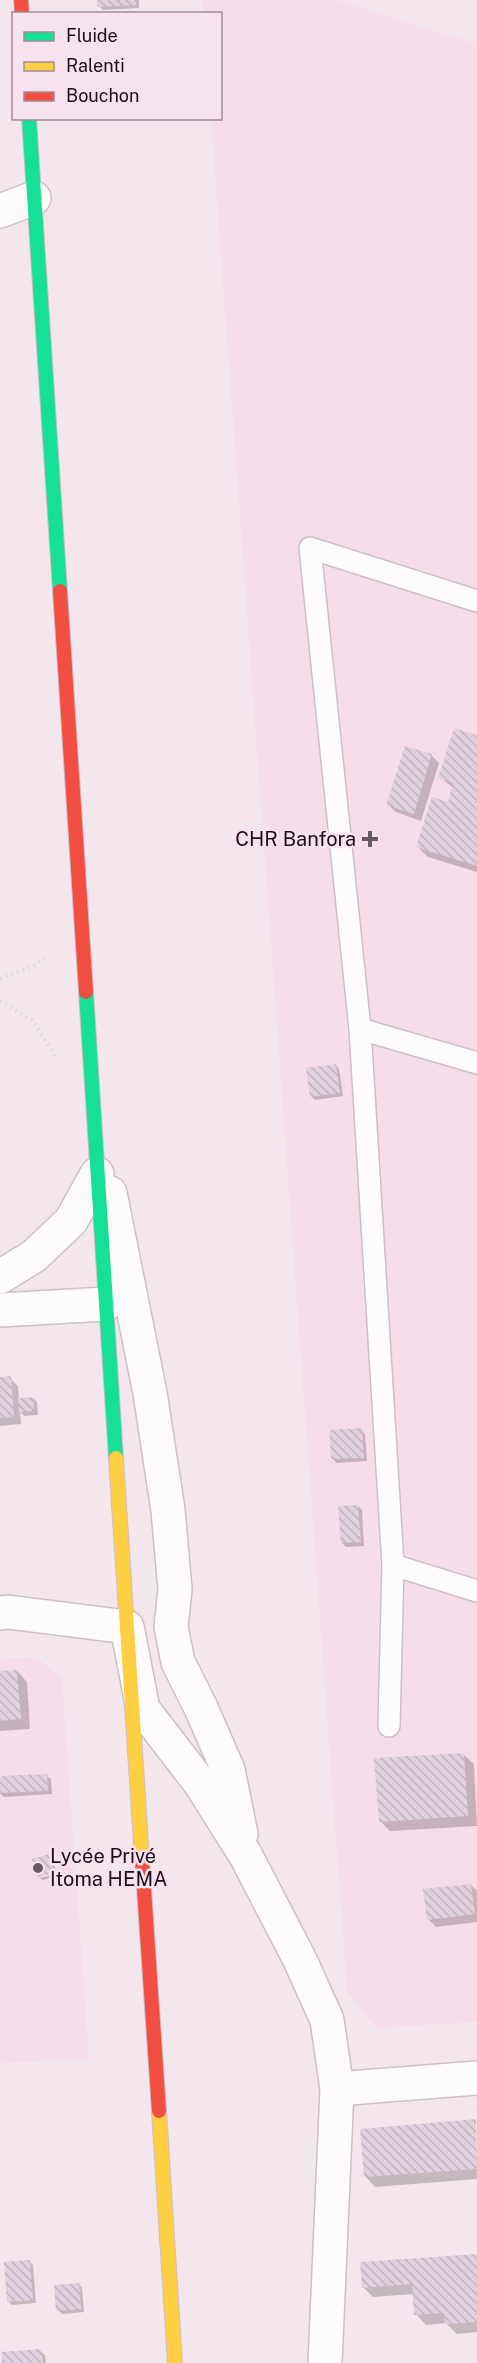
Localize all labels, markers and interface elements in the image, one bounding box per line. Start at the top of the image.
legend [12,12,222,120]
text: Fluide [66,25,118,46]
text: Ralenti [66,55,125,76]
text: Bouchon [66,85,139,106]
place label: CHR Banfora [235,827,356,851]
marker: CHR Banfora [361,830,379,848]
place label: Lycée Privé Itoma HEMA [50,1844,167,1891]
marker: Lycée Privé Itoma HEMA [31,1861,45,1875]

